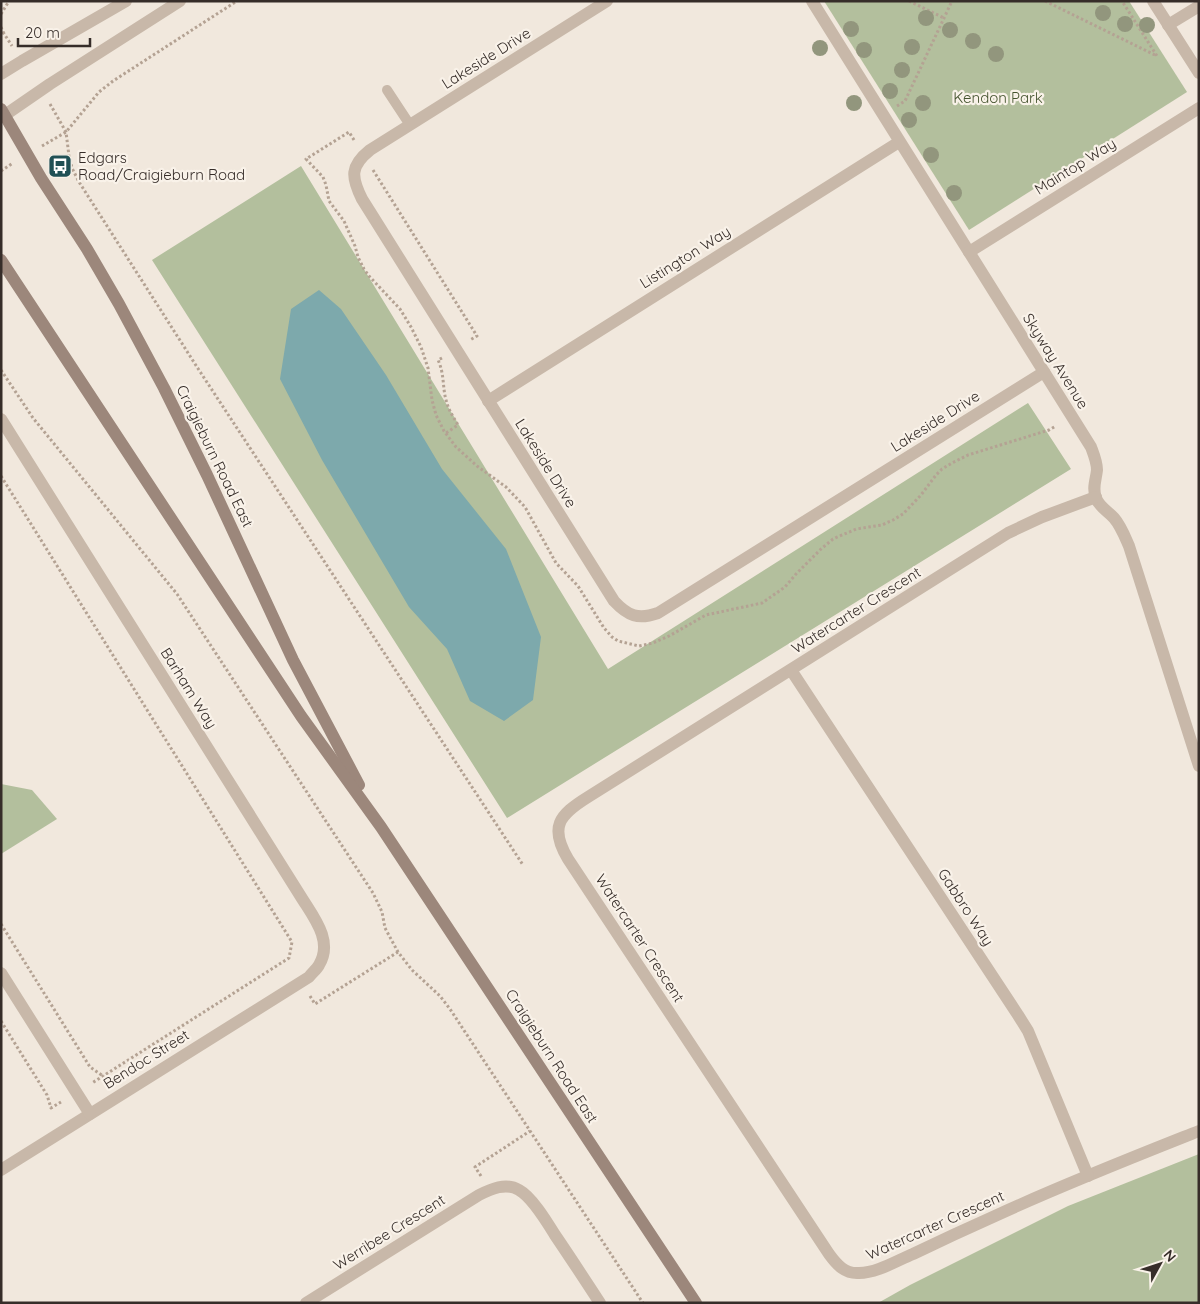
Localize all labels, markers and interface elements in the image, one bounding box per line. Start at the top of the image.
scale bar [18,15,90,47]
text: 20 m [25,23,60,42]
street label: Lakeside Drive [438,23,534,93]
park label: Kendon Park [953,88,1043,107]
street label: Maintop Way [1031,133,1119,199]
place label: Edgars Road/Craigieburn Road [78,148,245,184]
bus stop icon: Edgars Road/Craigieburn Road [47,153,73,179]
street label: Listington Way [636,222,734,292]
street label: Skyway Avenue [1019,310,1093,412]
street label: Craigieburn Road East [172,382,258,530]
street label: Lakeside Drive [887,386,983,456]
street label: Lakeside Drive [511,415,581,511]
street label: Watercarter Crescent [788,562,924,658]
street label: Barham Way [157,644,221,732]
street label: Gabbro Way [934,865,998,949]
street label: Watercarter Crescent [591,870,689,1006]
street label: Craigieburn Road East [502,985,602,1127]
street label: Bendoc Street [99,1025,193,1093]
street label: Watercarter Crescent [863,1186,1007,1264]
street label: Werribee Crescent [330,1190,448,1274]
north arrow [1135,1239,1185,1289]
text: N [1160,1246,1180,1265]

